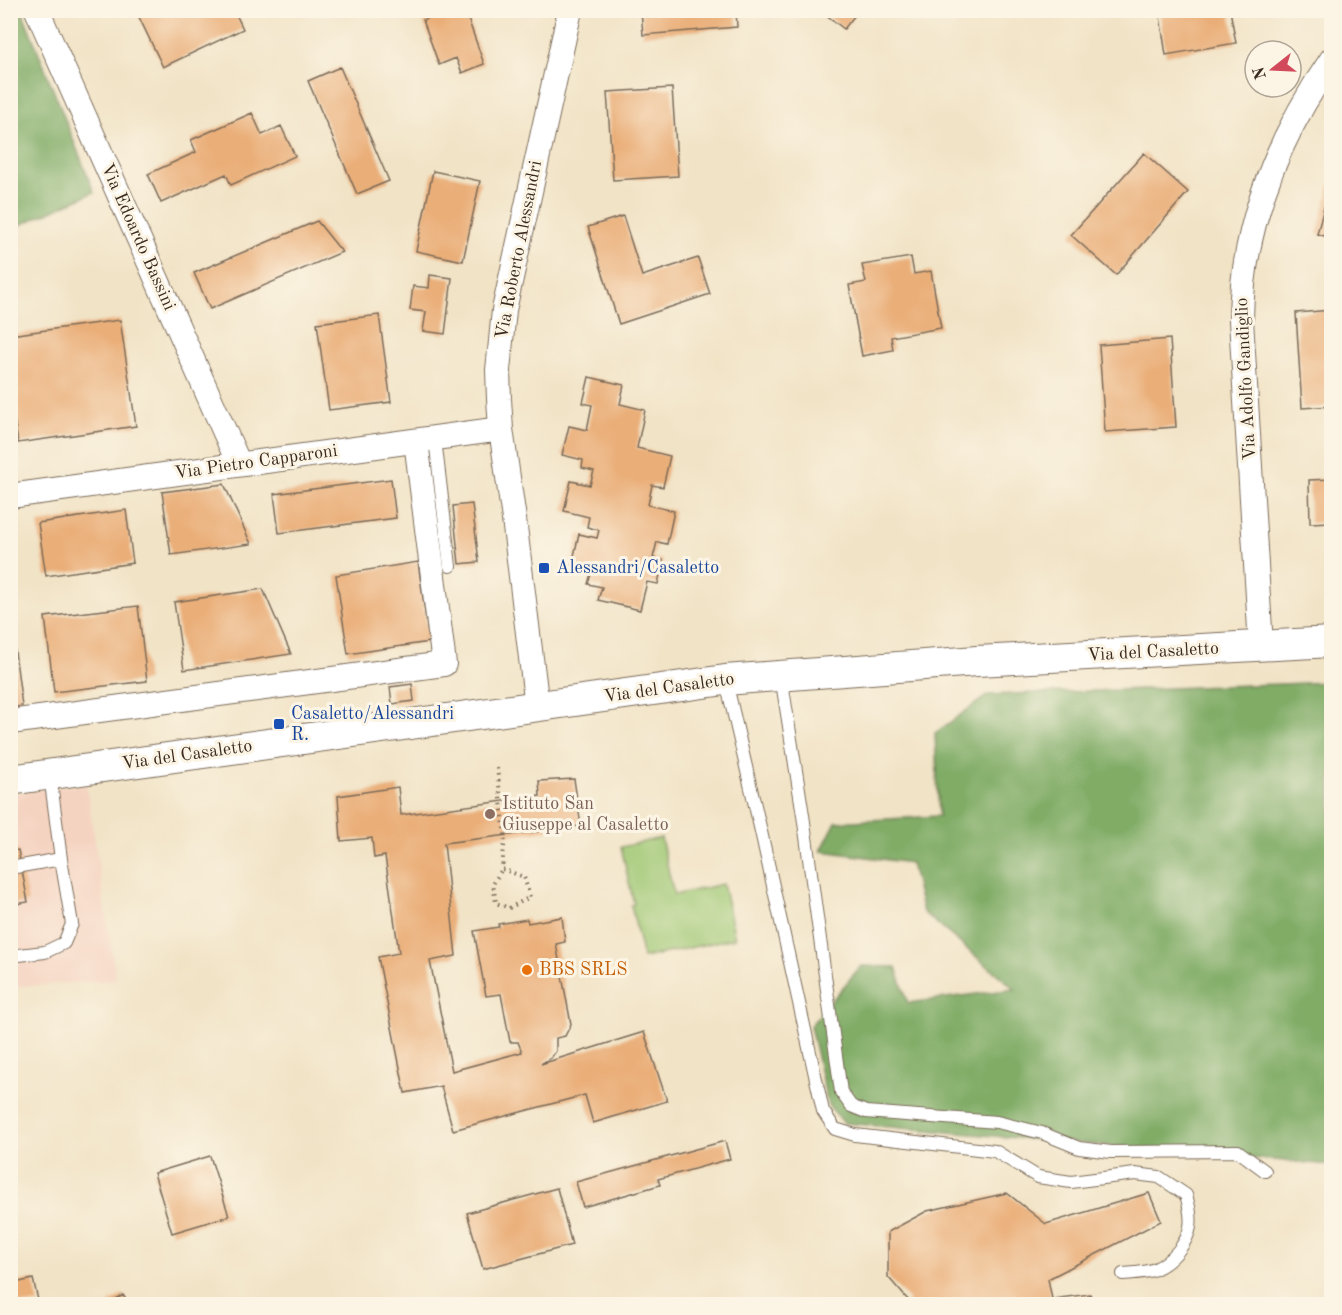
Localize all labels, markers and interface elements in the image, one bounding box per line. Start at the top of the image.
north arrow [1243,39,1303,99]
text: N [1251,64,1270,81]
street label: Via Roberto Alessandri [493,159,545,341]
street label: Via Edoardo Bassini [98,161,179,313]
street label: Via Adolfo Gandiglio [1233,297,1259,461]
street label: Via Pietro Capparoni [173,442,339,482]
place label: Alessandri/Casaletto [556,559,719,577]
marker: Alessandri/Casaletto [537,561,551,575]
street label: Via del Casaletto [1087,640,1219,664]
street label: Via del Casaletto [602,670,736,706]
place label: Casaletto/Alessandri R. [291,705,454,744]
marker: Casaletto/Alessandri R. [272,717,286,731]
street label: Via del Casaletto [120,737,254,773]
place label: Istituto San Giuseppe al Casaletto [502,795,669,834]
marker: Istituto San Giuseppe al Casaletto [483,807,497,821]
place label: BBS SRLS [539,961,627,979]
marker: BBS SRLS [520,963,534,977]

